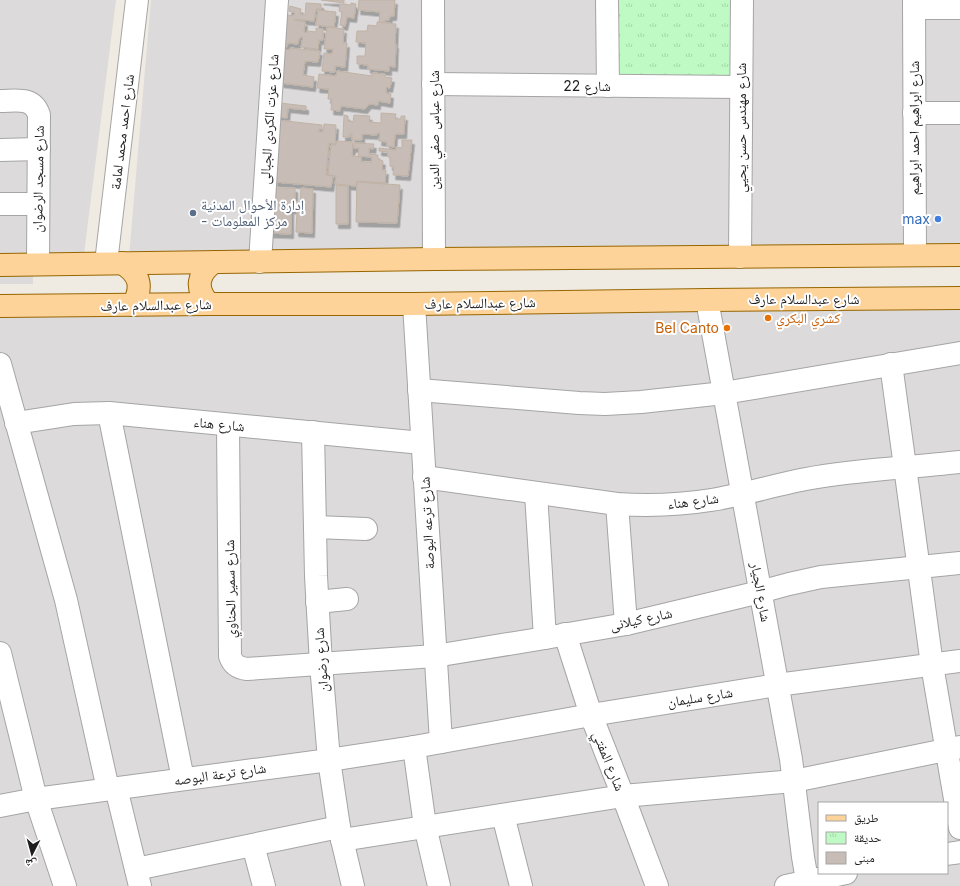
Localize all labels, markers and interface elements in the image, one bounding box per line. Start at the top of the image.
street label: شارع عزت الكردى الجبالى [255,53,284,185]
street label: شارع ابراهيم احمد ابراهيم [905,61,924,195]
street label: شارع مهندس حسن يحيي [732,63,753,193]
street label: شارع عباس صفي الدين [425,70,446,190]
street label: شارع احمد محمد لمامة [106,73,139,191]
street label: شارع 22 [563,77,611,96]
street label: شارع مسجد الرضوان [28,125,49,233]
place label: إدارة الأحوال المدنية - مركز المعلومات [201,196,304,230]
marker: إدارة الأحوال المدنية - مركز المعلومات [188,208,198,218]
place label: max [902,210,930,227]
marker: max [933,214,943,224]
street label: شارع عبدالسلام عارف [748,290,860,309]
street label: شارع عبدالسلام عارف [424,293,536,314]
street label: شارع عبدالسلام عارف [100,295,212,316]
place label: كشري البكري [776,309,841,330]
marker: كشري البكري [763,313,773,323]
place label: Bel Canto [655,319,719,336]
marker: Bel Canto [722,323,732,333]
street label: شارع هناء [193,413,245,436]
street label: شارع ترعه البوصة [416,476,439,570]
street label: شارع هناء [666,489,720,514]
street label: شارع سمير الحناوي [220,539,242,638]
street label: شارع الجيار [746,560,775,623]
street label: شارع كيلانى [608,604,674,635]
street label: شارع رضوان [310,627,333,693]
street label: شارع سليمان [666,683,734,712]
street label: شارع المفتي [587,729,629,794]
street label: شارع ترعة البوصه [173,759,267,790]
legend [818,802,948,874]
text: طريق [854,810,879,825]
text: حديقة [854,830,882,845]
north arrow [12,834,52,874]
text: مبنى [854,850,875,865]
text: ش [24,855,38,872]

